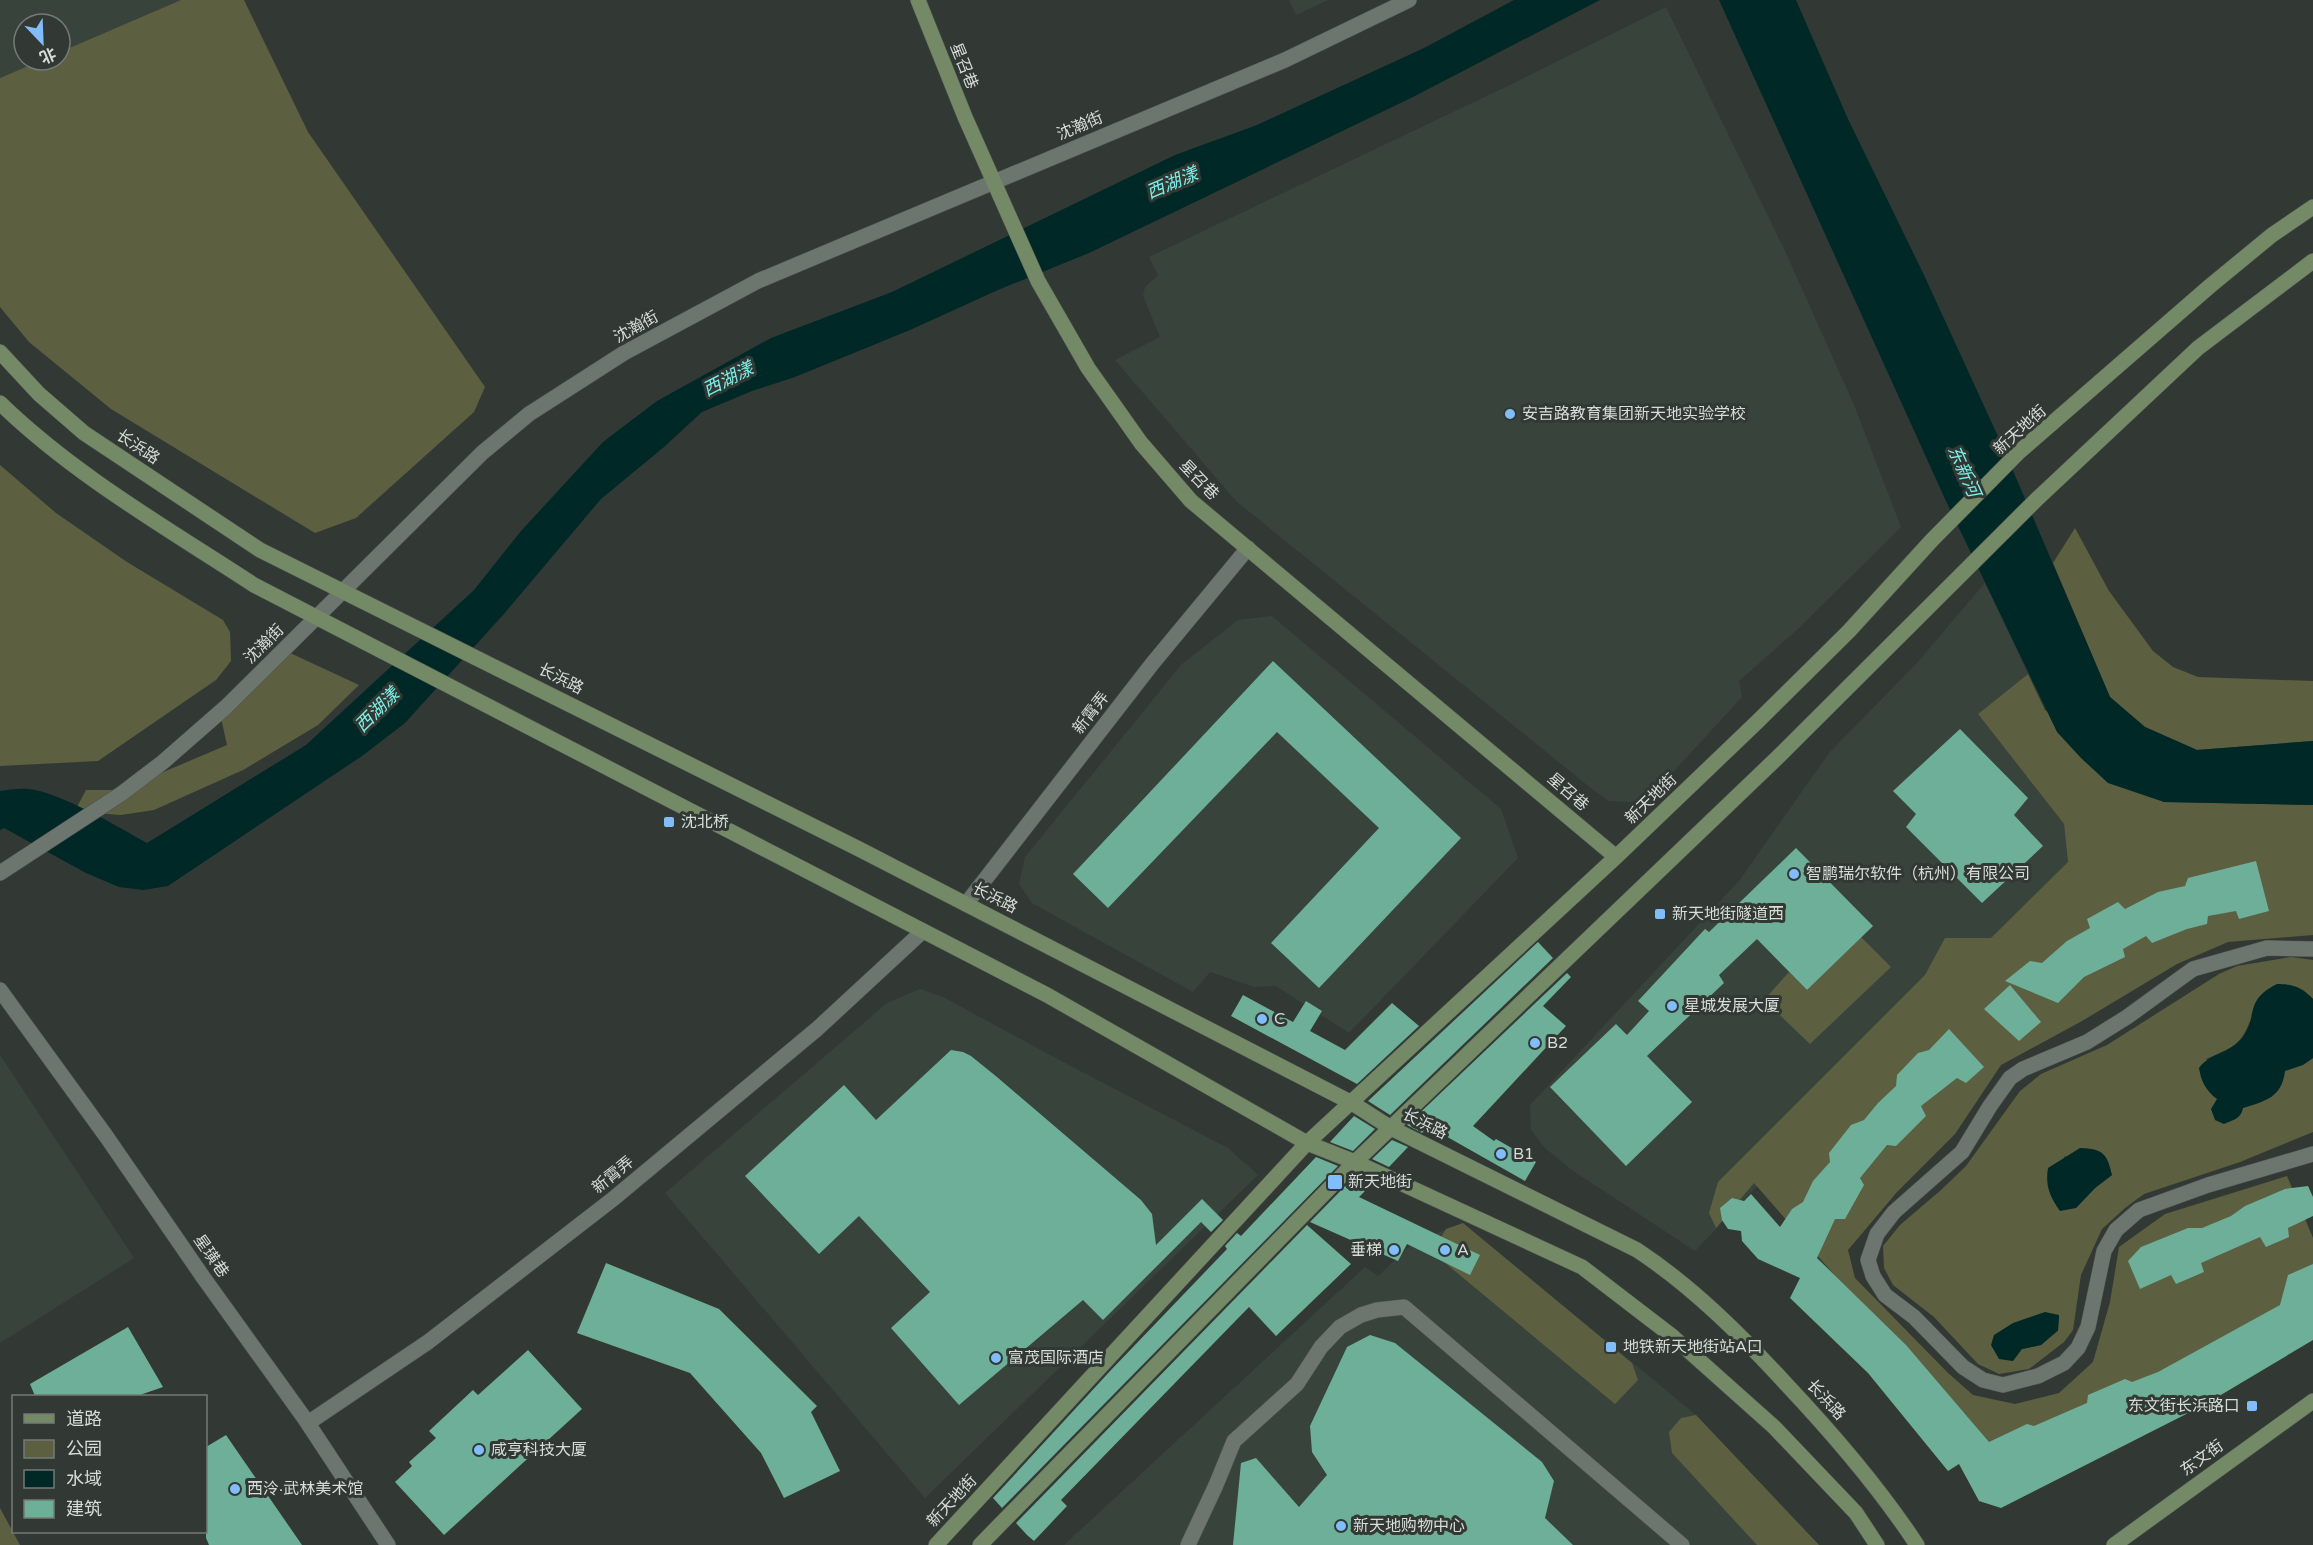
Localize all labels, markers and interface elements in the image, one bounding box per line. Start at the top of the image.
north arrow [12,12,72,72]
street label: 星召巷 [946,40,982,92]
text: 北 [36,43,59,67]
street label: 沈瀚街 [1054,107,1106,145]
water label: 西湖漾 [1143,162,1203,204]
street label: 沈瀚街 [610,307,662,347]
water label: 西湖漾 [699,356,759,401]
street label: 新天地街 [1990,401,2050,459]
place label: 安吉路教育集团新天地实验学校 [1522,404,1746,424]
marker: 安吉路教育集团新天地实验学校 [1503,407,1517,421]
street label: 长浜路 [113,425,163,469]
water label: 东新河 [1943,442,1986,503]
street label: 星召巷 [1175,456,1223,504]
street label: 沈瀚街 [240,620,288,668]
street label: 长浜路 [535,659,587,699]
water label: 西湖漾 [350,682,405,737]
street label: 新霄弄 [1068,688,1114,738]
street label: 星召巷 [1543,769,1593,815]
street label: 新天地街 [1621,770,1681,828]
place label: 沈北桥 [681,812,729,832]
marker: 沈北桥 [662,815,676,829]
place label: 智鹏瑞尔软件（杭州）有限公司 [1806,864,2030,884]
marker: 智鹏瑞尔软件（杭州）有限公司 [1787,867,1801,881]
street label: 长浜路 [969,878,1021,918]
place label: 新天地街隧道西 [1672,904,1784,924]
marker: 新天地街隧道西 [1653,907,1667,921]
place label: 星城发展大厦 [1684,996,1780,1016]
marker: 星城发展大厦 [1665,999,1679,1013]
place label: C [1274,1009,1285,1029]
marker: C [1255,1012,1269,1026]
place label: B2 [1547,1033,1568,1053]
marker: B2 [1528,1036,1542,1050]
street label: 长浜路 [1399,1104,1451,1144]
place label: B1 [1513,1144,1534,1164]
marker: B1 [1494,1147,1508,1161]
street label: 新霄弄 [588,1152,638,1198]
place label: 新天地街 [1348,1172,1412,1192]
marker: 新天地街 [1326,1173,1344,1191]
street label: 星璜巷 [189,1231,233,1281]
place label: 垂梯 [1350,1240,1382,1260]
place label: A [1457,1240,1469,1260]
marker: 垂梯 [1387,1243,1401,1257]
marker: A [1438,1243,1452,1257]
place label: 地铁新天地街站A口 [1623,1337,1763,1357]
marker: 地铁新天地街站A口 [1604,1340,1618,1354]
place label: 富茂国际酒店 [1008,1348,1104,1368]
marker: 富茂国际酒店 [989,1351,1003,1365]
street label: 长浜路 [1802,1376,1850,1424]
legend [12,1395,207,1533]
place label: 东文街长浜路口 [2128,1396,2240,1416]
marker: 东文街长浜路口 [2245,1399,2259,1413]
text: 道路 [66,1408,102,1430]
street label: 东文街 [2177,1436,2227,1480]
text: 公园 [66,1438,102,1460]
place label: 咸亨科技大厦 [491,1440,587,1460]
marker: 咸亨科技大厦 [472,1443,486,1457]
text: 水域 [66,1468,102,1490]
street label: 新天地街 [923,1471,981,1531]
place label: 西泠·武林美术馆 [247,1479,363,1499]
marker: 西泠·武林美术馆 [228,1482,242,1496]
text: 建筑 [66,1498,102,1520]
place label: 新天地购物中心 [1353,1516,1465,1536]
marker: 新天地购物中心 [1334,1519,1348,1533]

